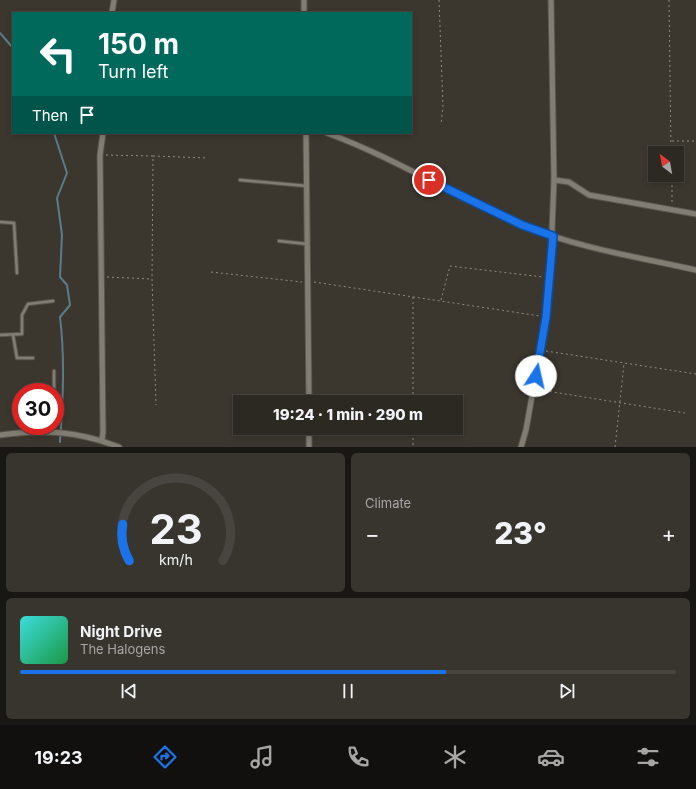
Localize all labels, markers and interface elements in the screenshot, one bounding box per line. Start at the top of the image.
text: 150 m [98,27,179,61]
icon: left [32,28,84,80]
text: Turn left [98,61,168,82]
icon: arrive [76,104,98,126]
text: Then [32,106,68,125]
north arrow [648,146,684,182]
map controls [648,146,684,182]
pin [412,163,446,197]
icon: arrive [418,169,440,191]
position arrow [515,355,557,397]
speed limit sign: 30 [12,383,64,435]
text: 19:24 · 1 min · 290 m [273,405,423,424]
text: Climate [365,495,411,511]
text: 23 [149,503,202,553]
text: 23° [494,515,547,551]
text: − [365,521,380,547]
text: + [661,521,676,547]
text: km/h [159,550,192,567]
text: Night Drive [80,622,162,641]
text: The Halogens [80,641,165,657]
icon: previous [118,680,140,702]
icon: pause [337,680,359,702]
icon: next [556,680,578,702]
icon: directions [151,743,179,771]
icon: music [248,743,276,771]
icon: phone [344,743,372,771]
icon: climate [441,743,469,771]
icon: car [537,743,565,771]
icon: filters [634,743,662,771]
text: 19:23 [34,747,83,768]

